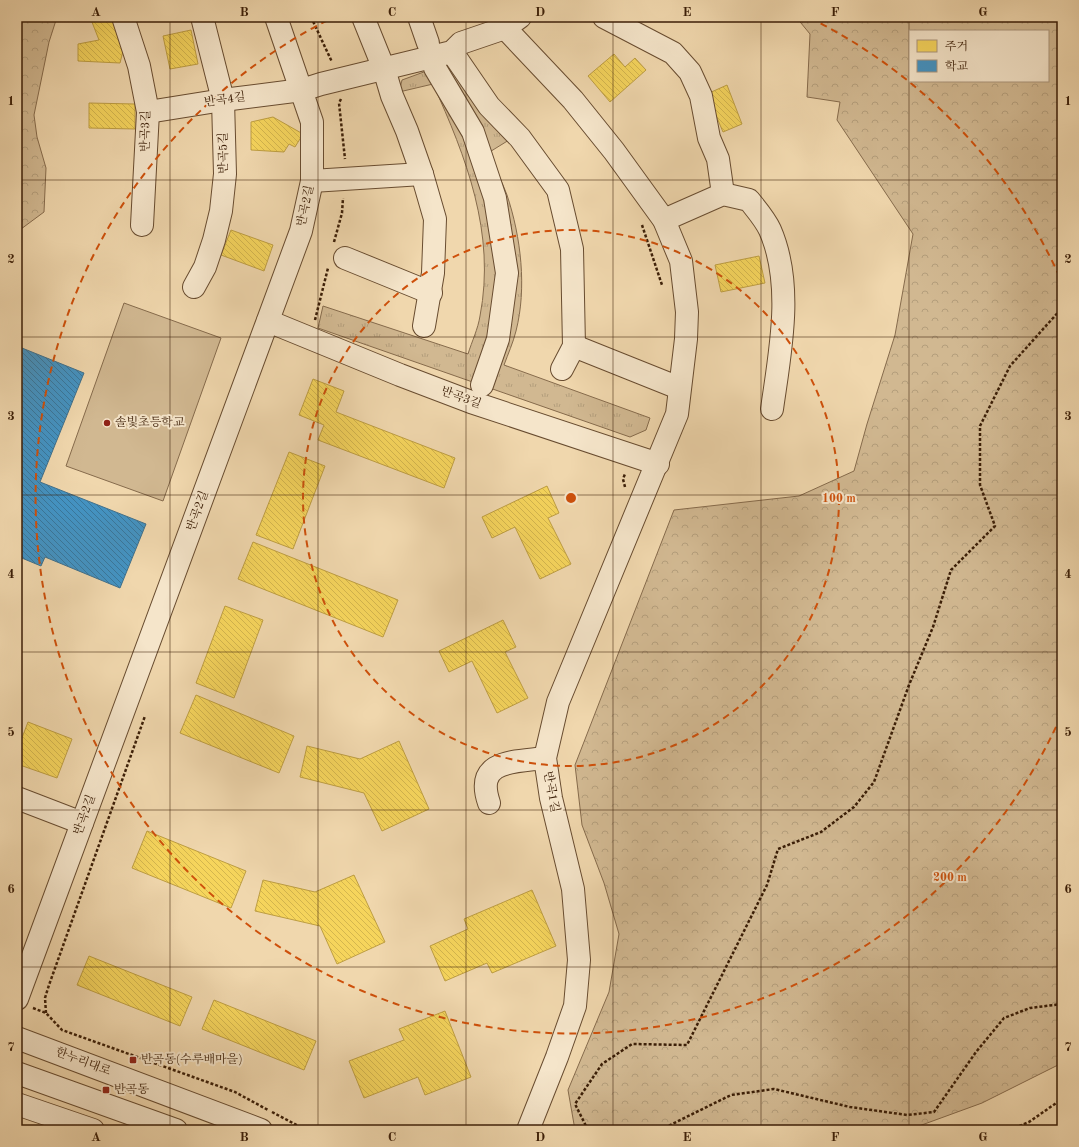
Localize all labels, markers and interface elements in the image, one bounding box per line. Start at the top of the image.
text: A [91,6,101,19]
text: B [239,6,249,19]
text: C [388,6,396,19]
text: D [535,6,545,19]
text: E [683,6,692,19]
text: F [831,6,840,19]
text: G [978,6,988,19]
legend [909,30,1049,82]
text: 주거 [945,40,968,53]
text: 학교 [945,60,969,73]
street label: 반곡4길 [203,90,247,109]
text: 1 [7,95,15,108]
text: 1 [1064,95,1072,108]
street label: 반곡3길 [139,110,152,152]
street label: 반곡5길 [217,132,230,174]
street label: 반곡2길 [295,184,316,228]
text: 2 [7,253,15,266]
text: 2 [1064,253,1072,266]
street label: 반곡3길 [439,384,483,411]
text: 3 [7,410,15,423]
text: 3 [1064,410,1072,423]
place label: 솔빛초등학교 [115,415,185,429]
marker: 솔빛초등학교 [102,418,112,428]
street label: 반곡2길 [184,489,211,533]
centre of rings [564,491,578,505]
text: 100 m [822,493,856,505]
text: 4 [7,568,15,581]
text: 4 [1064,568,1072,581]
text: 5 [7,726,15,739]
text: 5 [1064,726,1072,739]
street label: 반곡1길 [541,770,562,814]
street label: 반곡2길 [71,793,98,837]
text: 200 m [933,872,967,884]
text: 6 [7,883,15,896]
text: 6 [1064,883,1072,896]
text: 7 [7,1041,15,1054]
text: 7 [1064,1041,1072,1054]
street label: 한누리대로 [54,1045,113,1078]
place label: 반곡동(수루배마을) [141,1053,243,1066]
marker: 반곡동(수루배마을) [128,1055,138,1065]
place label: 반곡동 [114,1083,149,1096]
marker: 반곡동 [101,1085,111,1095]
text: A [91,1131,101,1144]
text: B [239,1131,249,1144]
text: C [388,1131,396,1144]
text: D [535,1131,545,1144]
text: E [683,1131,692,1144]
text: F [831,1131,840,1144]
text: G [978,1131,988,1144]

